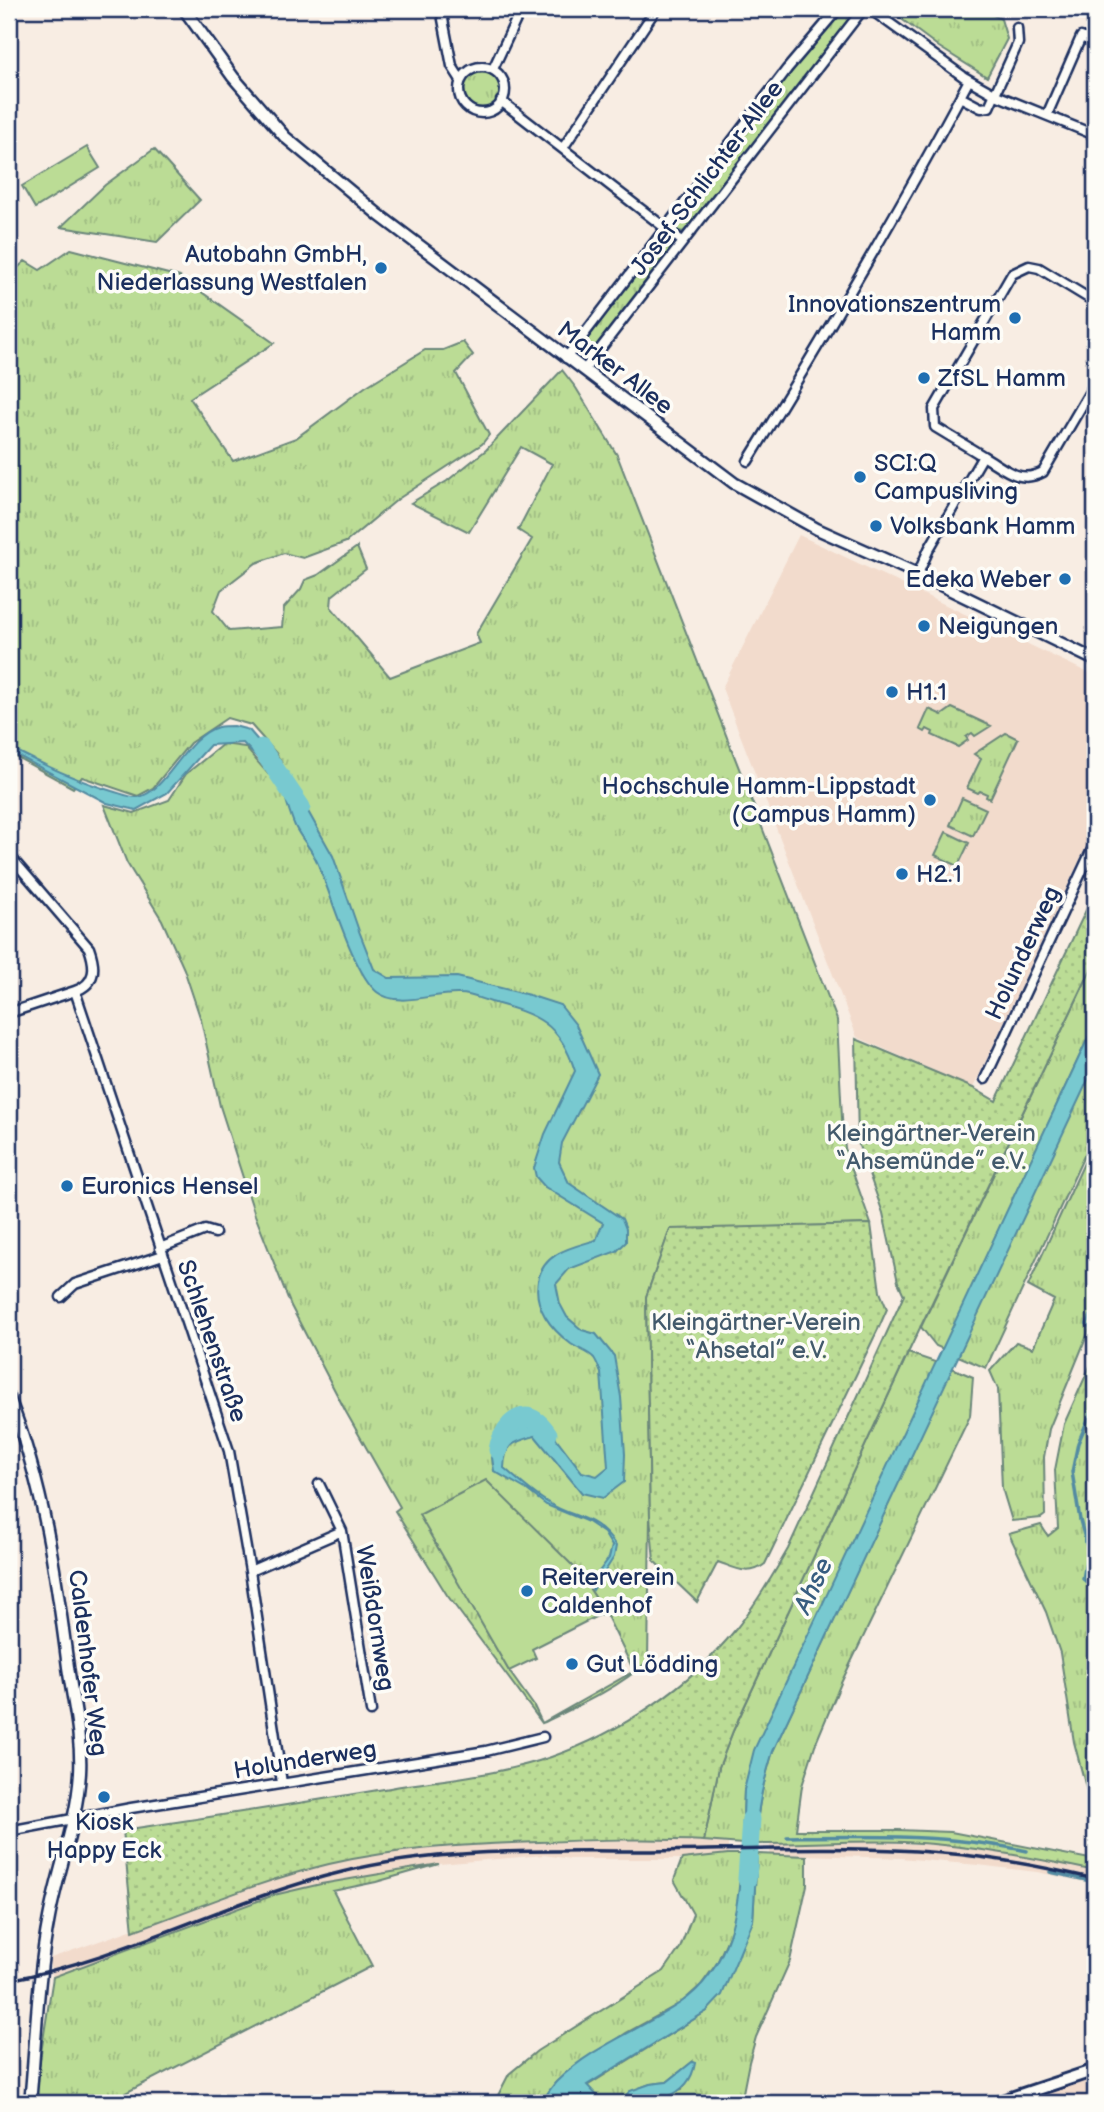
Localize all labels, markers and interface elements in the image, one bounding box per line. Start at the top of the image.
street label: Josef-Schlichter-Allee [624,75,790,281]
place label: Autobahn GmbH, Niederlassung Westfalen [97,240,367,297]
marker: Autobahn GmbH, Niederlassung Westfalen [373,260,389,276]
place label: Innovationszentrum Hamm [788,290,1001,347]
marker: Innovationszentrum Hamm [1007,310,1023,326]
street label: Marker Allee [551,315,679,421]
place label: ZfSL Hamm [937,364,1066,393]
marker: ZfSL Hamm [916,370,932,386]
place label: SCI:Q Campusliving [874,449,1018,506]
marker: SCI:Q Campusliving [852,469,868,485]
place label: Volksbank Hamm [890,512,1075,541]
marker: Volksbank Hamm [868,518,884,534]
place label: Edeka Weber [906,565,1051,594]
marker: Edeka Weber [1057,571,1073,587]
place label: Neigungen [938,612,1058,641]
marker: Neigungen [916,618,932,634]
place label: H1.1 [906,678,947,707]
marker: H1.1 [884,684,900,700]
place label: Hochschule Hamm-Lippstadt (Campus Hamm) [602,772,917,829]
marker: Hochschule Hamm-Lippstadt (Campus Hamm) [922,792,938,808]
place label: H2.1 [916,860,962,889]
marker: H2.1 [894,866,910,882]
street label: Holunderweg [979,882,1067,1024]
park label: Kleingärtner-Verein “Ahsemünde” e.V. [826,1119,1036,1176]
place label: Euronics Hensel [81,1172,258,1201]
marker: Euronics Hensel [59,1178,75,1194]
street label: Schlehenstraße [171,1256,253,1426]
park label: Kleingärtner-Verein “Ahsetal” e.V. [651,1308,861,1365]
street label: Weißdornweg [349,1543,401,1693]
water label: Ahse [787,1553,840,1621]
place label: Reiterverein Caldenhof [541,1563,675,1620]
street label: Caldenhofer Weg [62,1568,114,1758]
marker: Reiterverein Caldenhof [519,1583,535,1599]
place label: Gut Lödding [586,1650,718,1679]
marker: Gut Lödding [564,1656,580,1672]
street label: Holunderweg [232,1734,378,1786]
marker: Kiosk Happy Eck [96,1789,112,1805]
place label: Kiosk Happy Eck [47,1808,162,1865]

